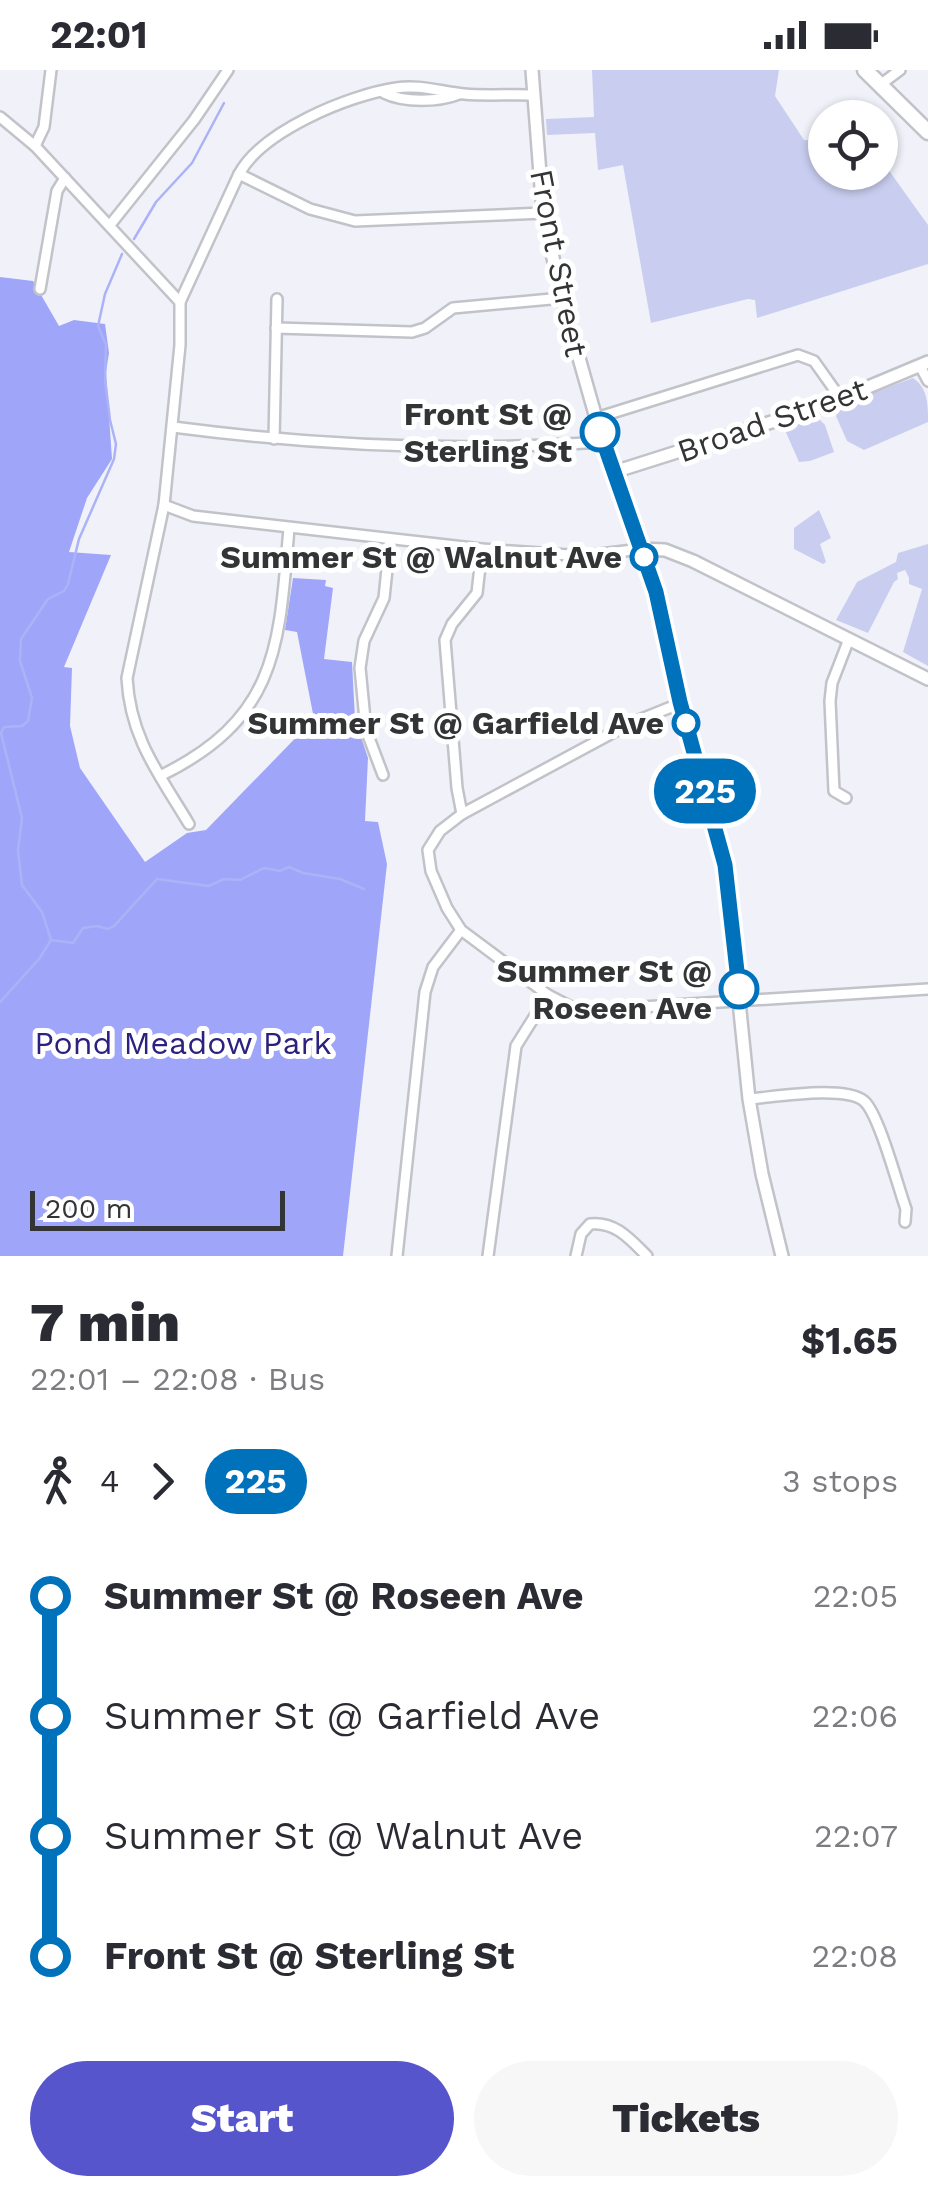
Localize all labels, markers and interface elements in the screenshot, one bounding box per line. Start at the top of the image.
text: 22:01 [50,13,148,57]
map controls [808,100,898,190]
button: locate [808,100,898,190]
street label: Front Street [522,166,596,360]
street label: Broad Street [672,370,872,470]
place label: Front St @ Sterling St [404,395,572,470]
marker: Front St @ Sterling St [581,413,619,451]
place label: Summer St @ Walnut Ave [220,538,622,576]
marker: Summer St @ Walnut Ave [631,544,657,570]
place label: Summer St @ Garfield Ave [248,704,664,742]
marker: Summer St @ Garfield Ave [673,710,699,736]
line badge: 225 [648,758,762,824]
text: 225 [674,770,736,812]
place label: Summer St @ Roseen Ave [497,952,712,1027]
marker: Summer St @ Roseen Ave [720,970,758,1008]
park label: Pond Meadow Park [34,1024,332,1062]
scale bar [30,1186,285,1230]
text: 200 m [45,1192,132,1225]
text: 7 min [30,1290,180,1354]
text: $1.65 [801,1319,898,1363]
text: 22:01 – 22:08 · Bus [30,1360,325,1398]
icon: walk [30,1454,85,1509]
icon: forward [135,1454,190,1509]
text: 225 [225,1460,287,1502]
text: 4 [100,1462,120,1500]
text: 3 stops [782,1462,898,1500]
text: Summer St @ Roseen Ave [104,1574,584,1618]
text: 22:05 [813,1577,898,1615]
text: Summer St @ Garfield Ave [104,1694,600,1738]
text: 22:06 [812,1697,898,1735]
text: Summer St @ Walnut Ave [104,1814,583,1858]
text: 22:07 [814,1817,898,1855]
text: Front St @ Sterling St [104,1934,514,1978]
text: 22:08 [812,1937,898,1975]
button: Start [30,2061,454,2176]
button: Tickets [474,2061,898,2176]

